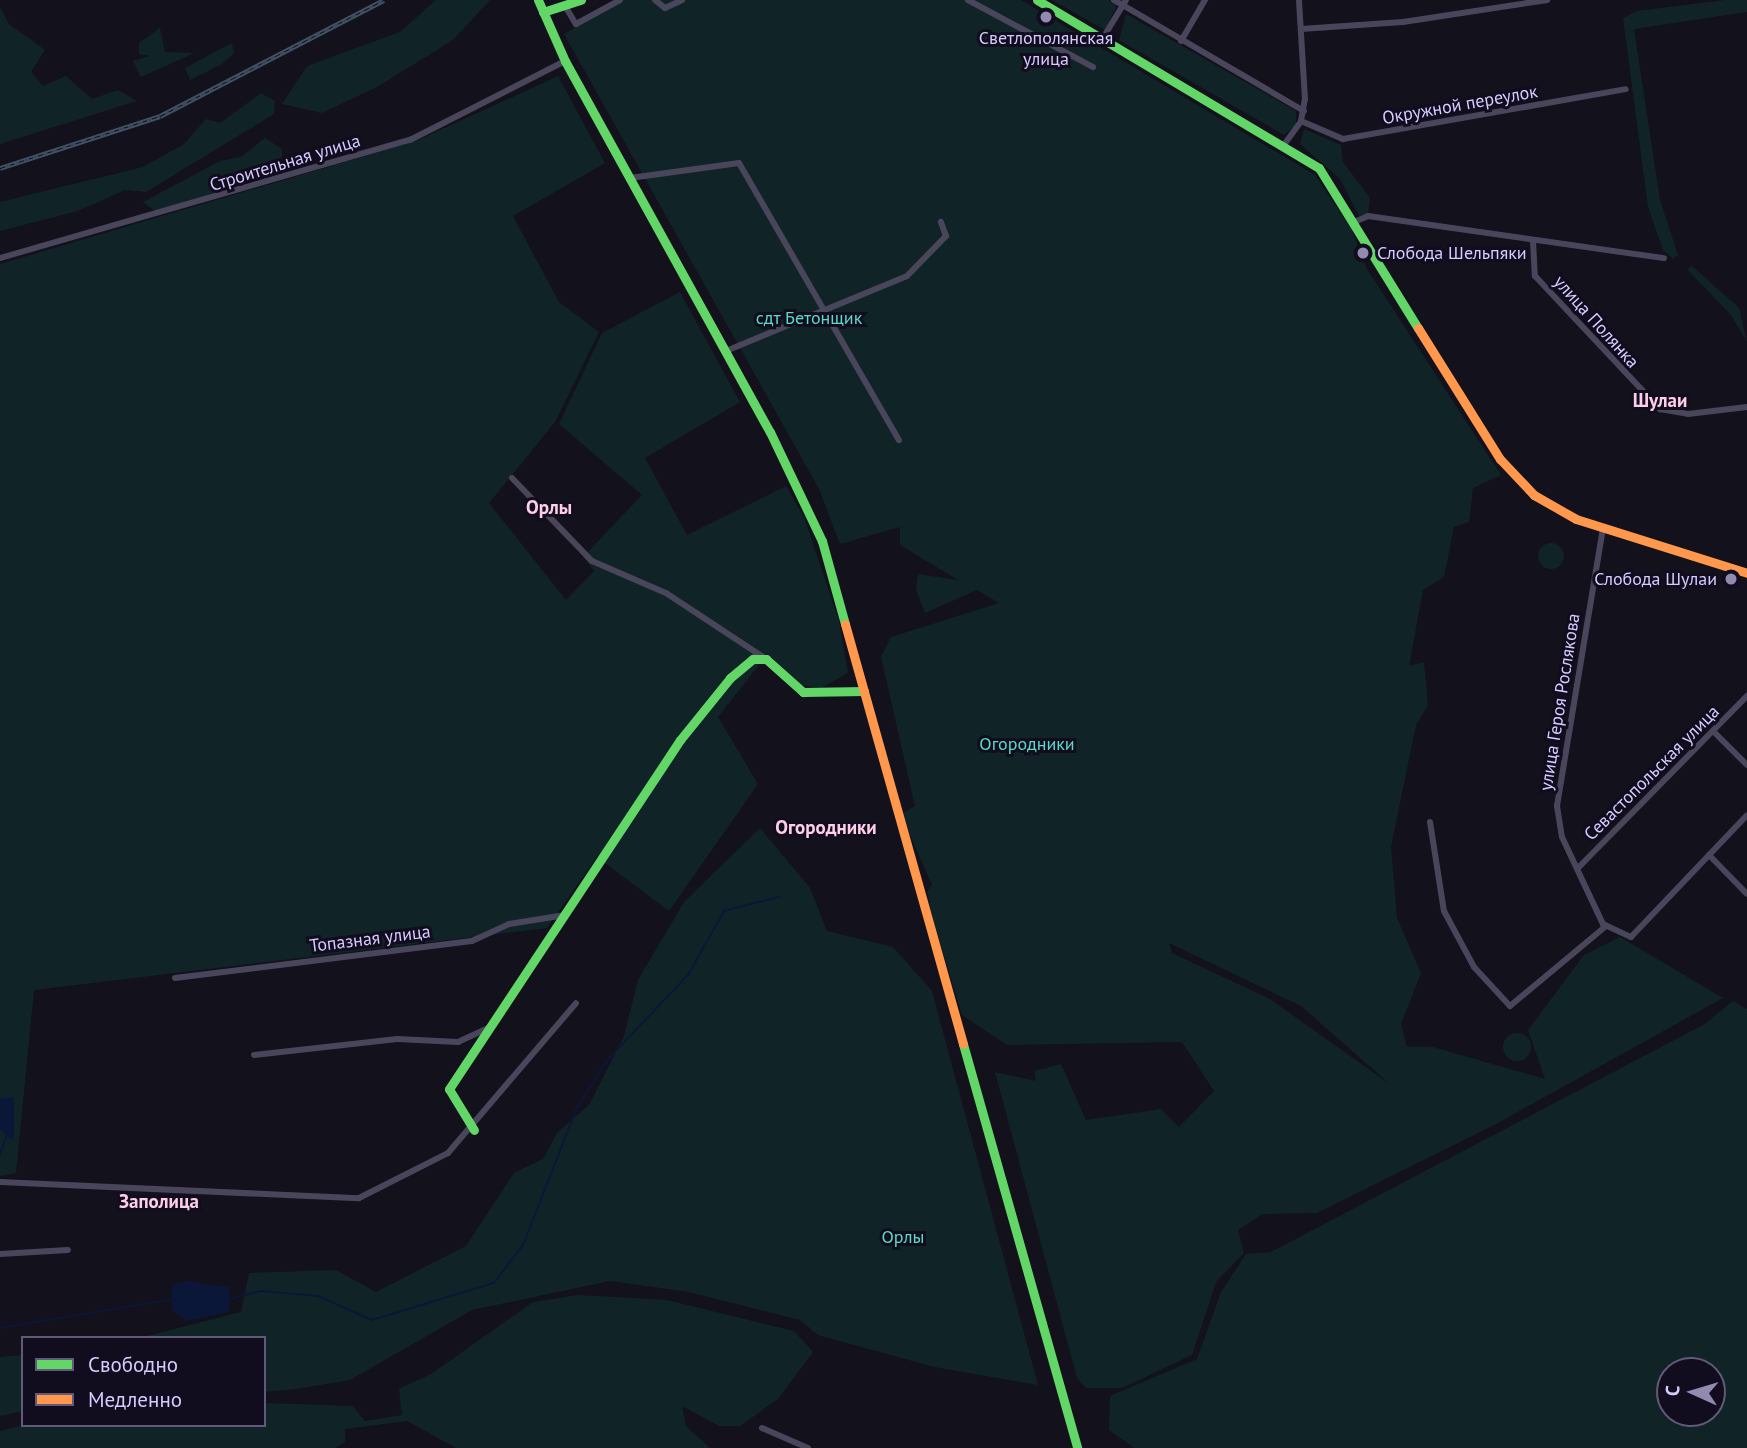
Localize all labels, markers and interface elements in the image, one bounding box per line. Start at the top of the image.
marker: Светлополянская улица [1038,9,1054,25]
place label: Светлополянская улица [979,28,1113,70]
street label: Окружной переулок [1381,81,1539,129]
street label: Строительная улица [207,130,363,196]
place label: Слобода Шельпяки [1377,242,1527,264]
marker: Слобода Шельпяки [1355,245,1371,261]
street label: улица Полянка [1549,271,1643,373]
park label: сдт Бетонщик [755,307,863,329]
district label: Шулаи [1633,390,1687,412]
district label: Орлы [526,497,572,519]
place label: Слобода Шулаи [1594,568,1717,590]
marker: Слобода Шулаи [1723,571,1739,587]
street label: улица Героя Рослякова [1535,612,1585,792]
street label: Севастопольская улица [1580,701,1724,845]
park label: Огородники [979,733,1075,755]
district label: Огородники [775,817,877,839]
street label: Топазная улица [308,921,432,957]
district label: Заполица [119,1191,199,1213]
park label: Орлы [882,1226,924,1248]
legend [21,1336,266,1427]
text: Свободно [88,1351,178,1378]
north arrow [1656,1357,1726,1427]
text: С [1660,1385,1684,1397]
text: Медленно [88,1386,182,1413]

